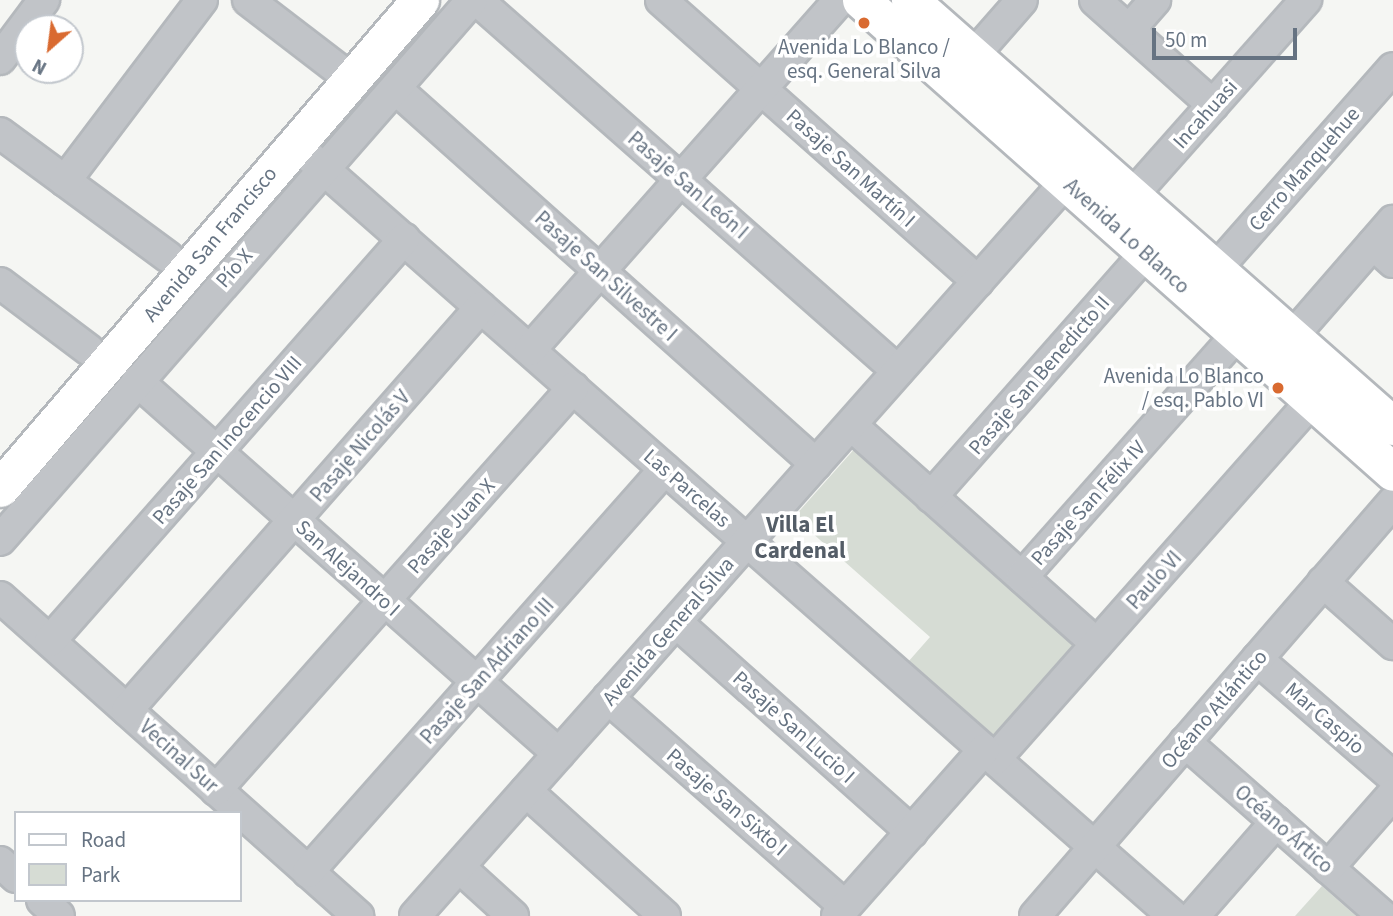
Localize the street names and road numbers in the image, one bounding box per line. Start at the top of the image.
street label: Incahuasi [1167,74,1243,154]
street label: Cerro Manquehue [1243,102,1365,236]
street label: Pasaje San Martín I [781,103,921,233]
street label: Pasaje San León I [623,126,753,244]
street label: Avenida San Francisco [138,161,282,327]
street label: Avenida Lo Blanco [1059,173,1195,299]
street label: Pasaje San Silvestre I [530,205,682,347]
street label: Pío X [210,243,258,293]
street label: Pasaje San Benedicto II [963,290,1115,460]
street label: Pasaje San Inocencio VIII [147,350,307,530]
street label: Pasaje Nicolás V [305,385,415,507]
street label: Pasaje San Félix IV [1025,435,1151,571]
street label: Las Parcelas [638,443,736,533]
street label: Pasaje Juan X [402,473,500,579]
street label: San Alejandro I [291,515,405,621]
street label: Paulo VI [1121,545,1187,615]
street label: Avenida General Silva [597,552,739,710]
street label: Pasaje San Adriano III [415,593,559,749]
street label: Océano Atlántico [1156,644,1272,774]
street label: Pasaje San Lucio I [728,666,860,788]
street label: Mar Caspio [1280,677,1370,759]
street label: Vecinal Sur [134,714,224,798]
street label: Pasaje San Sixto I [662,743,792,861]
street label: Océano Ártico [1230,779,1338,879]

